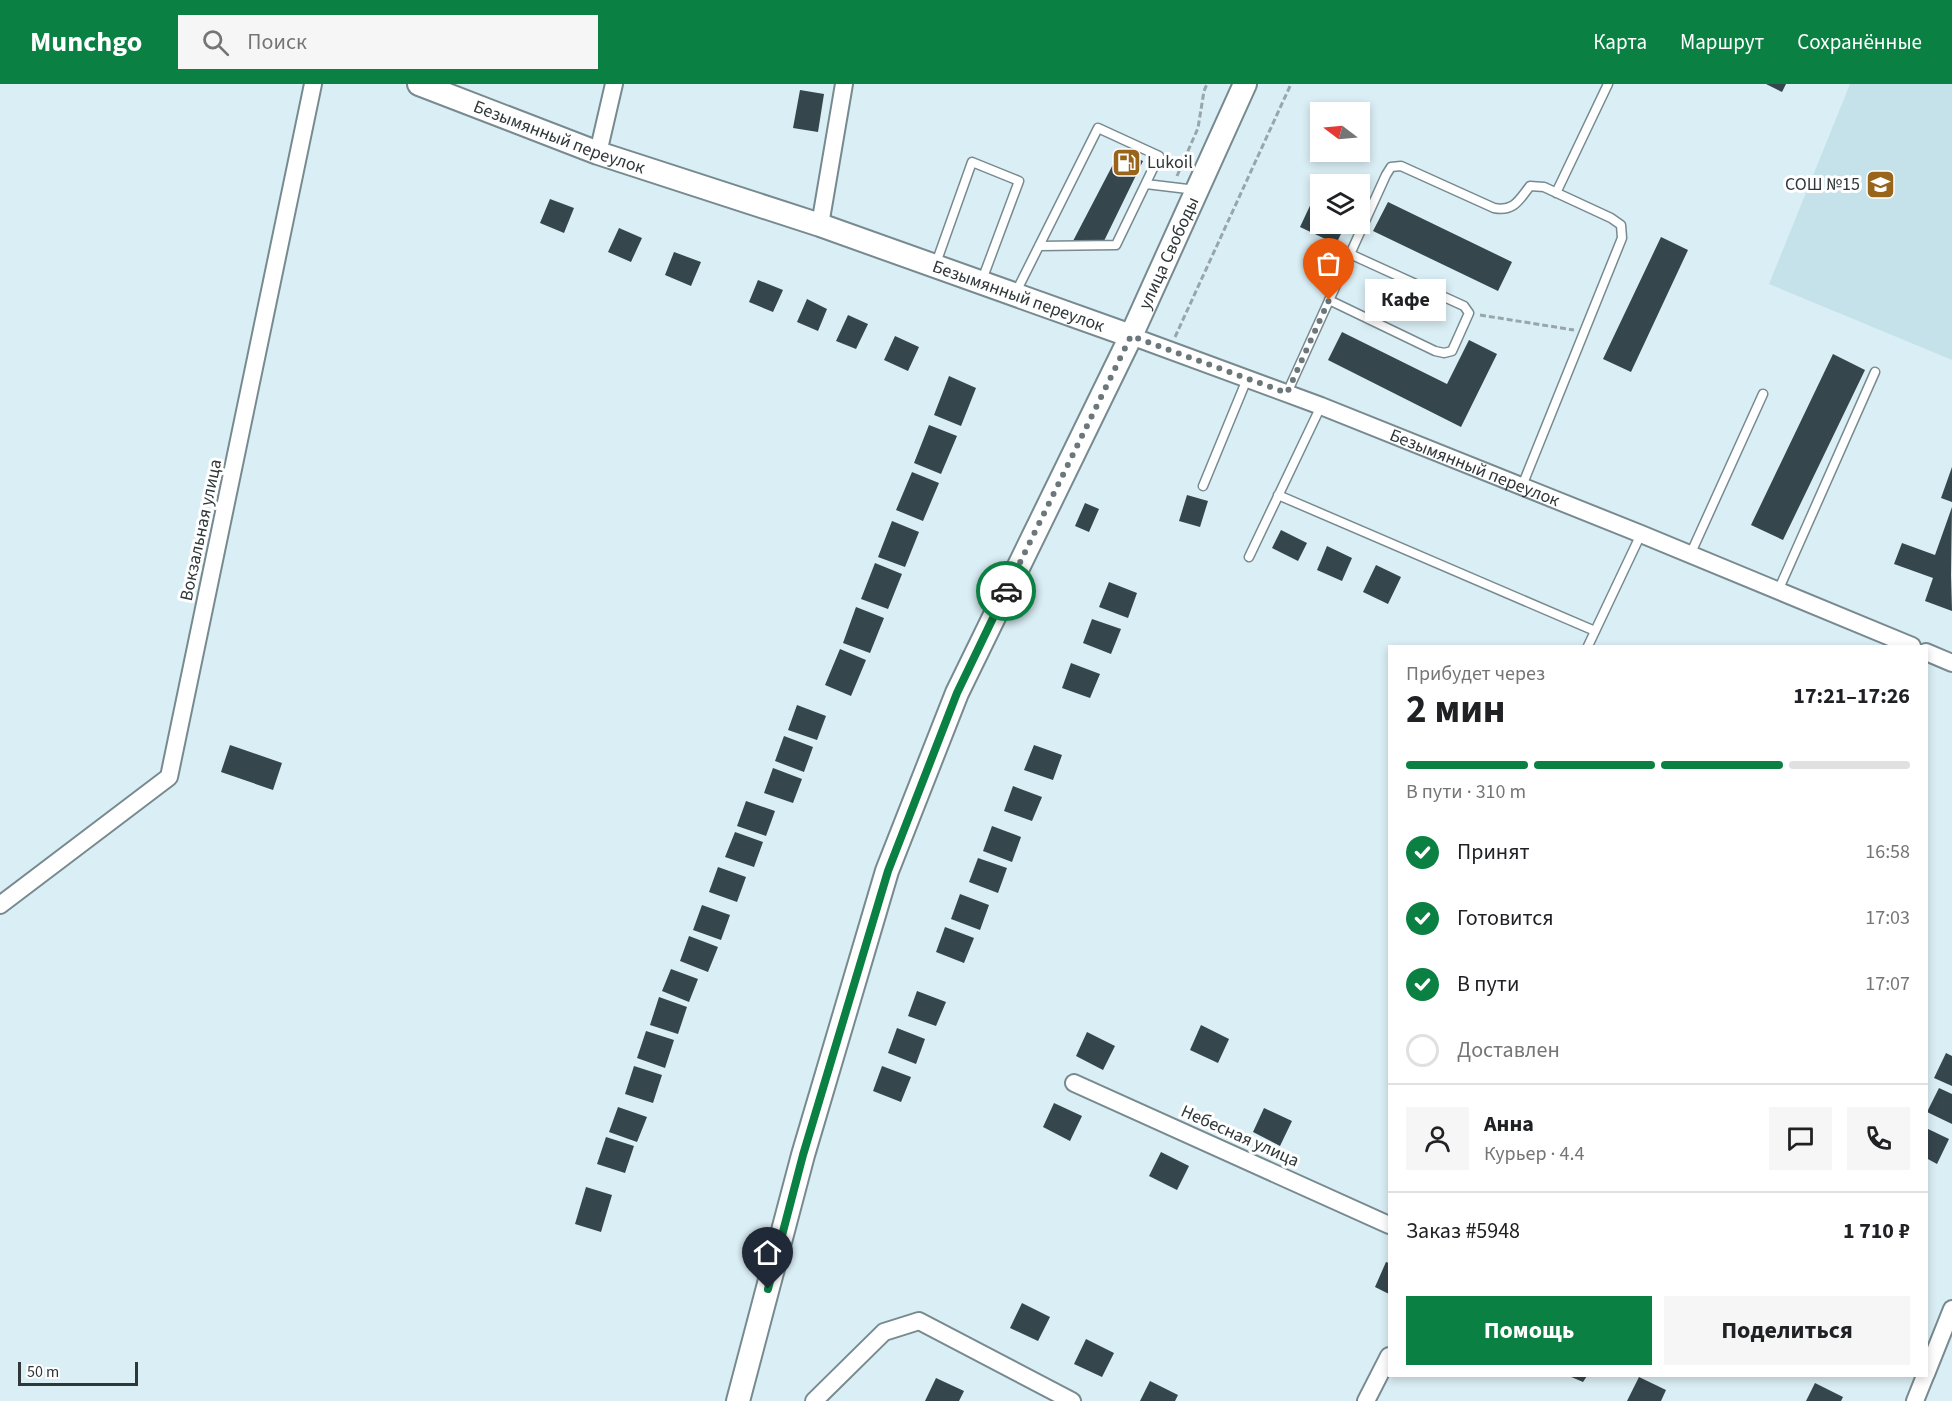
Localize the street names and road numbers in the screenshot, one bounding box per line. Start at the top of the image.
street label: Безымянный переулок [470,94,648,180]
street label: улица Свободы [1132,193,1205,314]
street label: Безымянный переулок [929,254,1108,338]
street label: Безымянный переулок [1386,422,1563,513]
street label: Вокзальная улица [174,457,228,603]
street label: Небесная улица [1177,1099,1303,1173]

